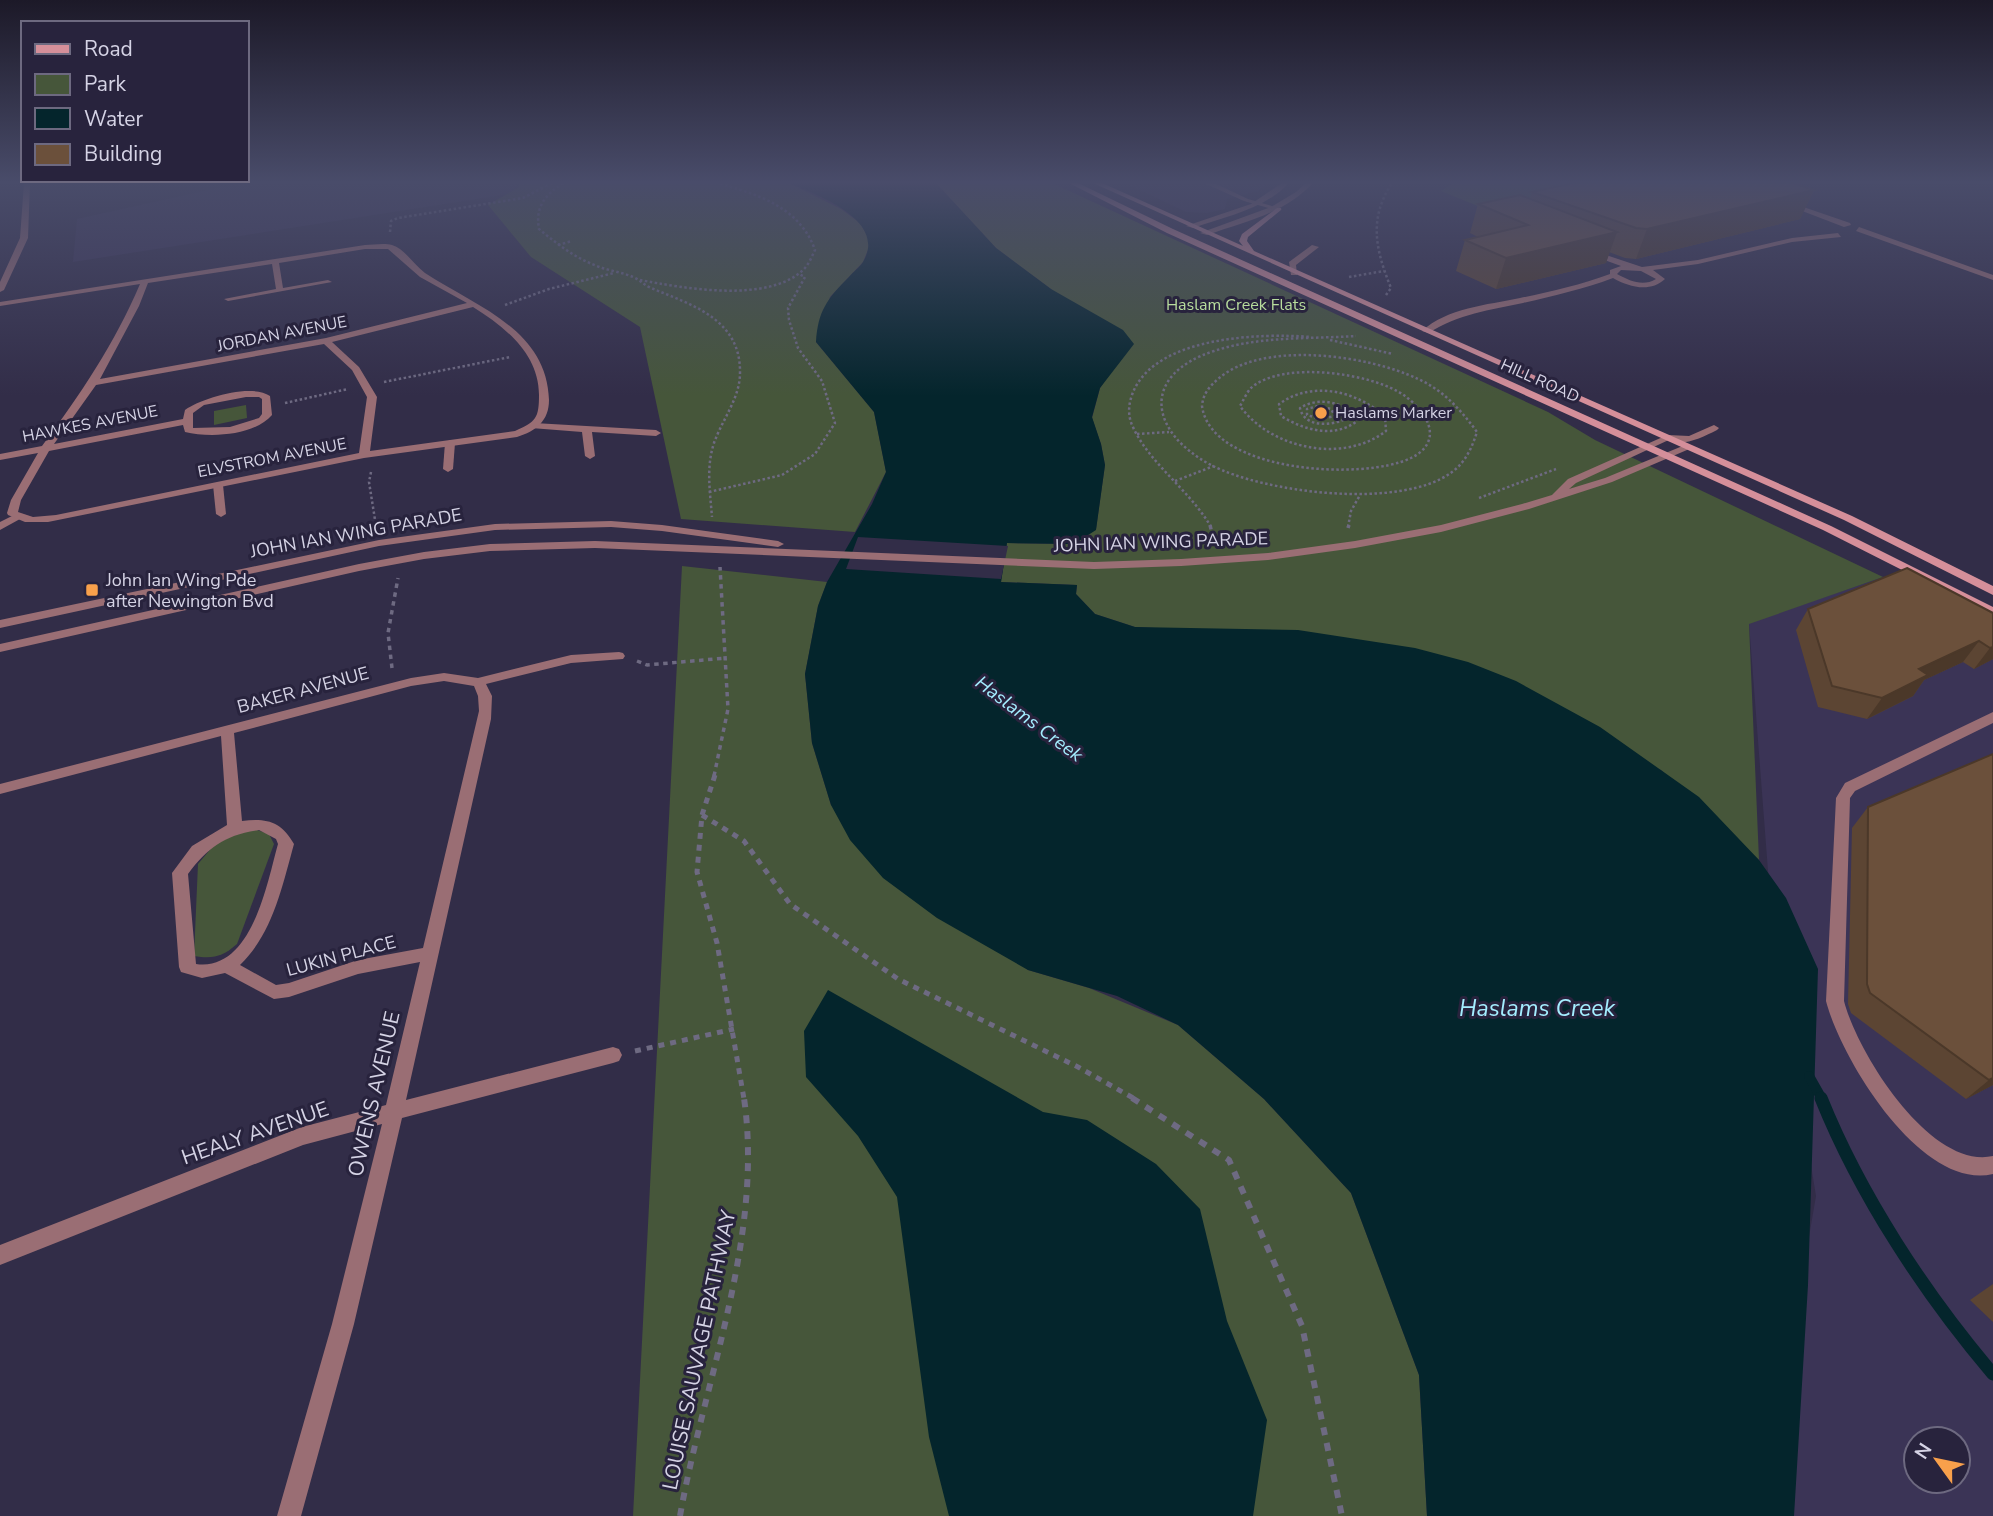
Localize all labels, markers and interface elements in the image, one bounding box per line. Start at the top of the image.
legend [21,21,248,182]
text: Road [84,35,133,63]
text: Park [84,70,126,98]
text: Water [84,105,143,133]
text: Building [84,140,162,168]
park label: Haslam Creek Flats [1166,294,1306,316]
street label: JORDAN AVENUE [214,311,349,358]
street label: HILL ROAD [1497,354,1583,408]
street label: HAWKES AVENUE [20,400,160,448]
place label: Haslams Marker [1335,402,1452,424]
marker: Haslams Marker [1313,405,1329,421]
street label: ELVSTROM AVENUE [196,433,348,483]
street label: JOHN IAN WING PARADE [247,503,464,564]
street label: JOHN IAN WING PARADE [1052,526,1269,558]
place label: John Ian Wing Pde after Newington Bvd [105,568,274,613]
marker: John Ian Wing Pde after Newington Bvd [84,582,100,598]
street label: BAKER AVENUE [234,661,372,719]
water label: Haslams Creek [970,670,1089,768]
street label: LUKIN PLACE [284,930,398,982]
water label: Haslams Creek [1459,993,1615,1024]
street label: OWENS AVENUE [341,1009,407,1179]
street label: HEALY AVENUE [178,1095,332,1171]
street label: LOUISE SAUVAGE PATHWAY [656,1207,742,1492]
north arrow [1902,1425,1972,1495]
text: N [1909,1438,1938,1464]

